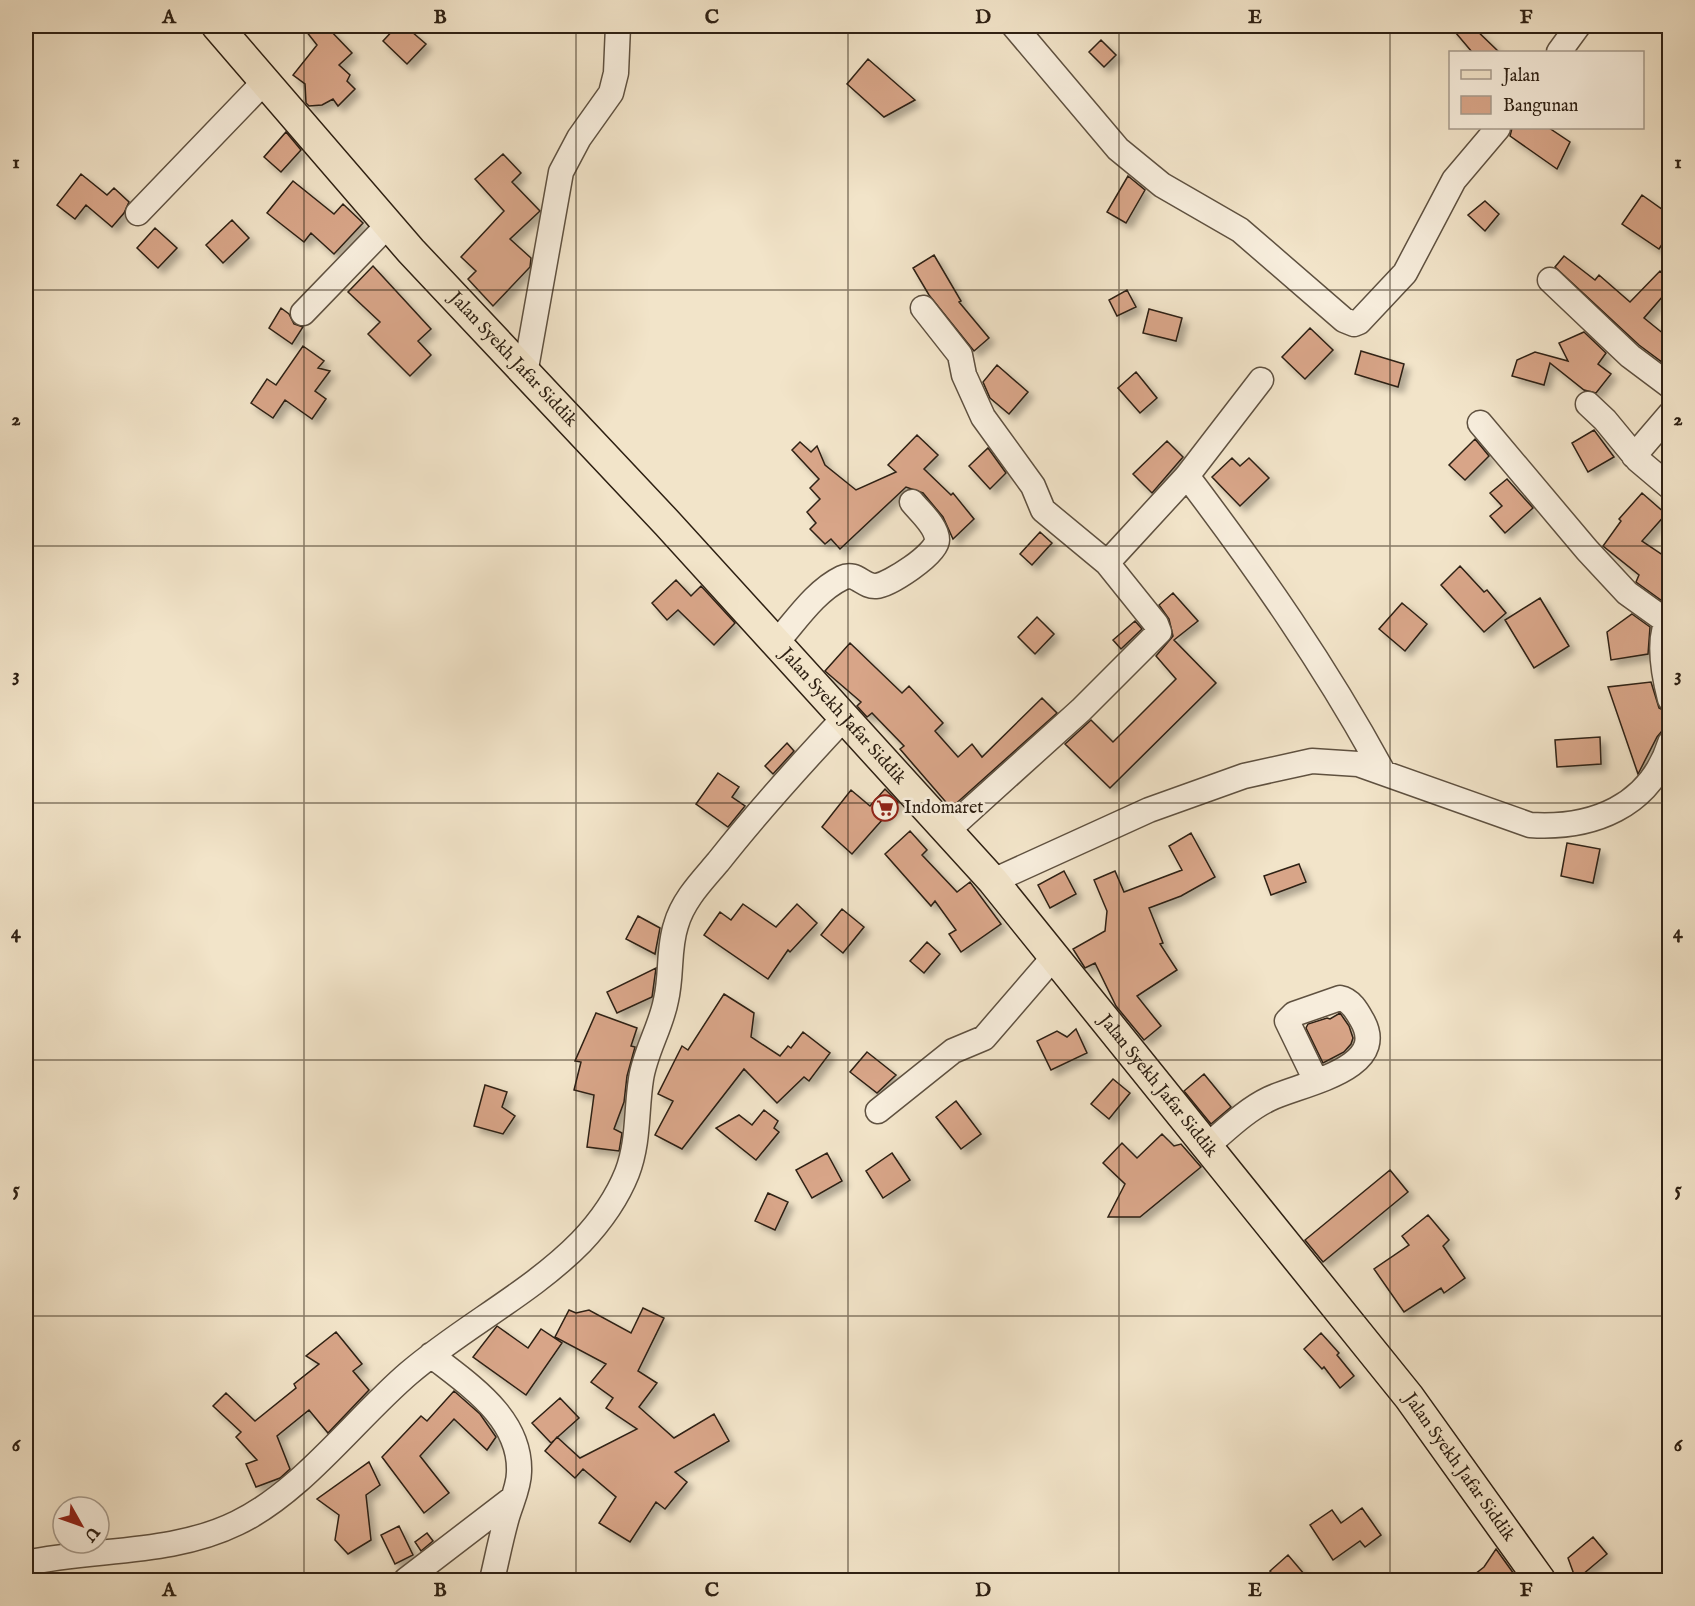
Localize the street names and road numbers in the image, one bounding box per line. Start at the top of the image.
street label: Jalan Syekh Jafar Siddik [443,286,582,432]
street label: Jalan Syekh Jafar Siddik [773,642,911,790]
street label: Jalan Syekh Jafar Siddik [1092,1008,1223,1162]
street label: Jalan Syekh Jafar Siddik [1397,1387,1520,1546]

